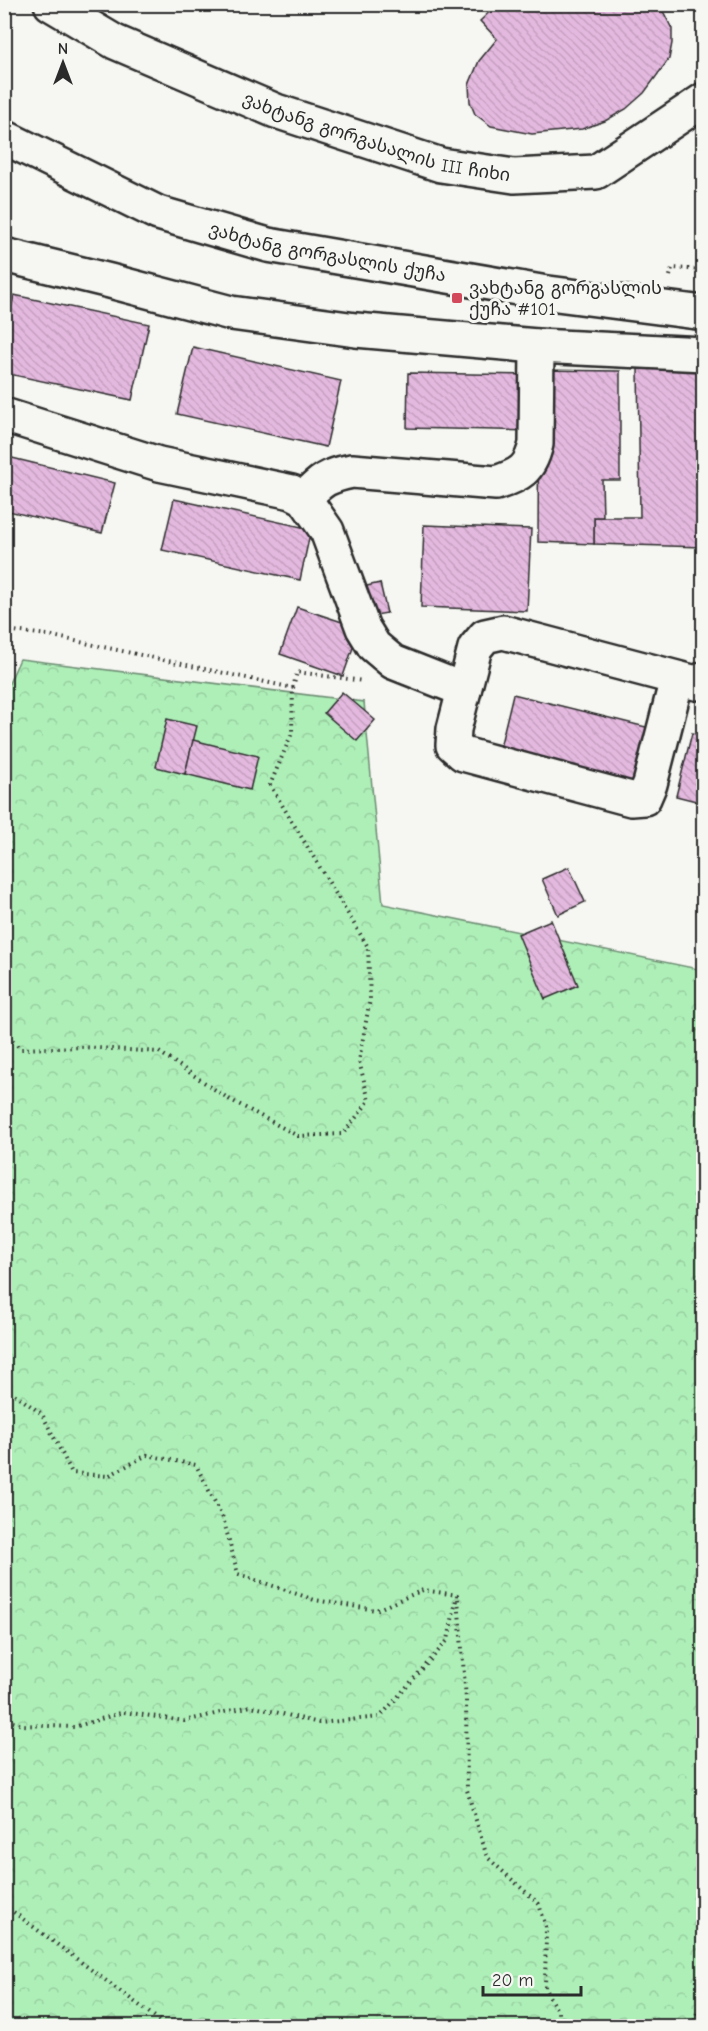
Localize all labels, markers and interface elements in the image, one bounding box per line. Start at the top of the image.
north arrow [33,33,93,93]
text: N [58,40,68,58]
street label: ვახტანგ გორგასალის III ჩიხი [240,88,512,186]
street label: ვახტანგ გორგასლის ქუჩა [207,218,447,286]
place label: ვახტანგ გორგასლის ქუჩა #101 [469,278,662,320]
marker: ვახტანგ გორგასლის ქუჩა #101 [450,291,464,305]
scale bar [483,1959,580,1997]
text: 20 m [492,1970,533,1991]

